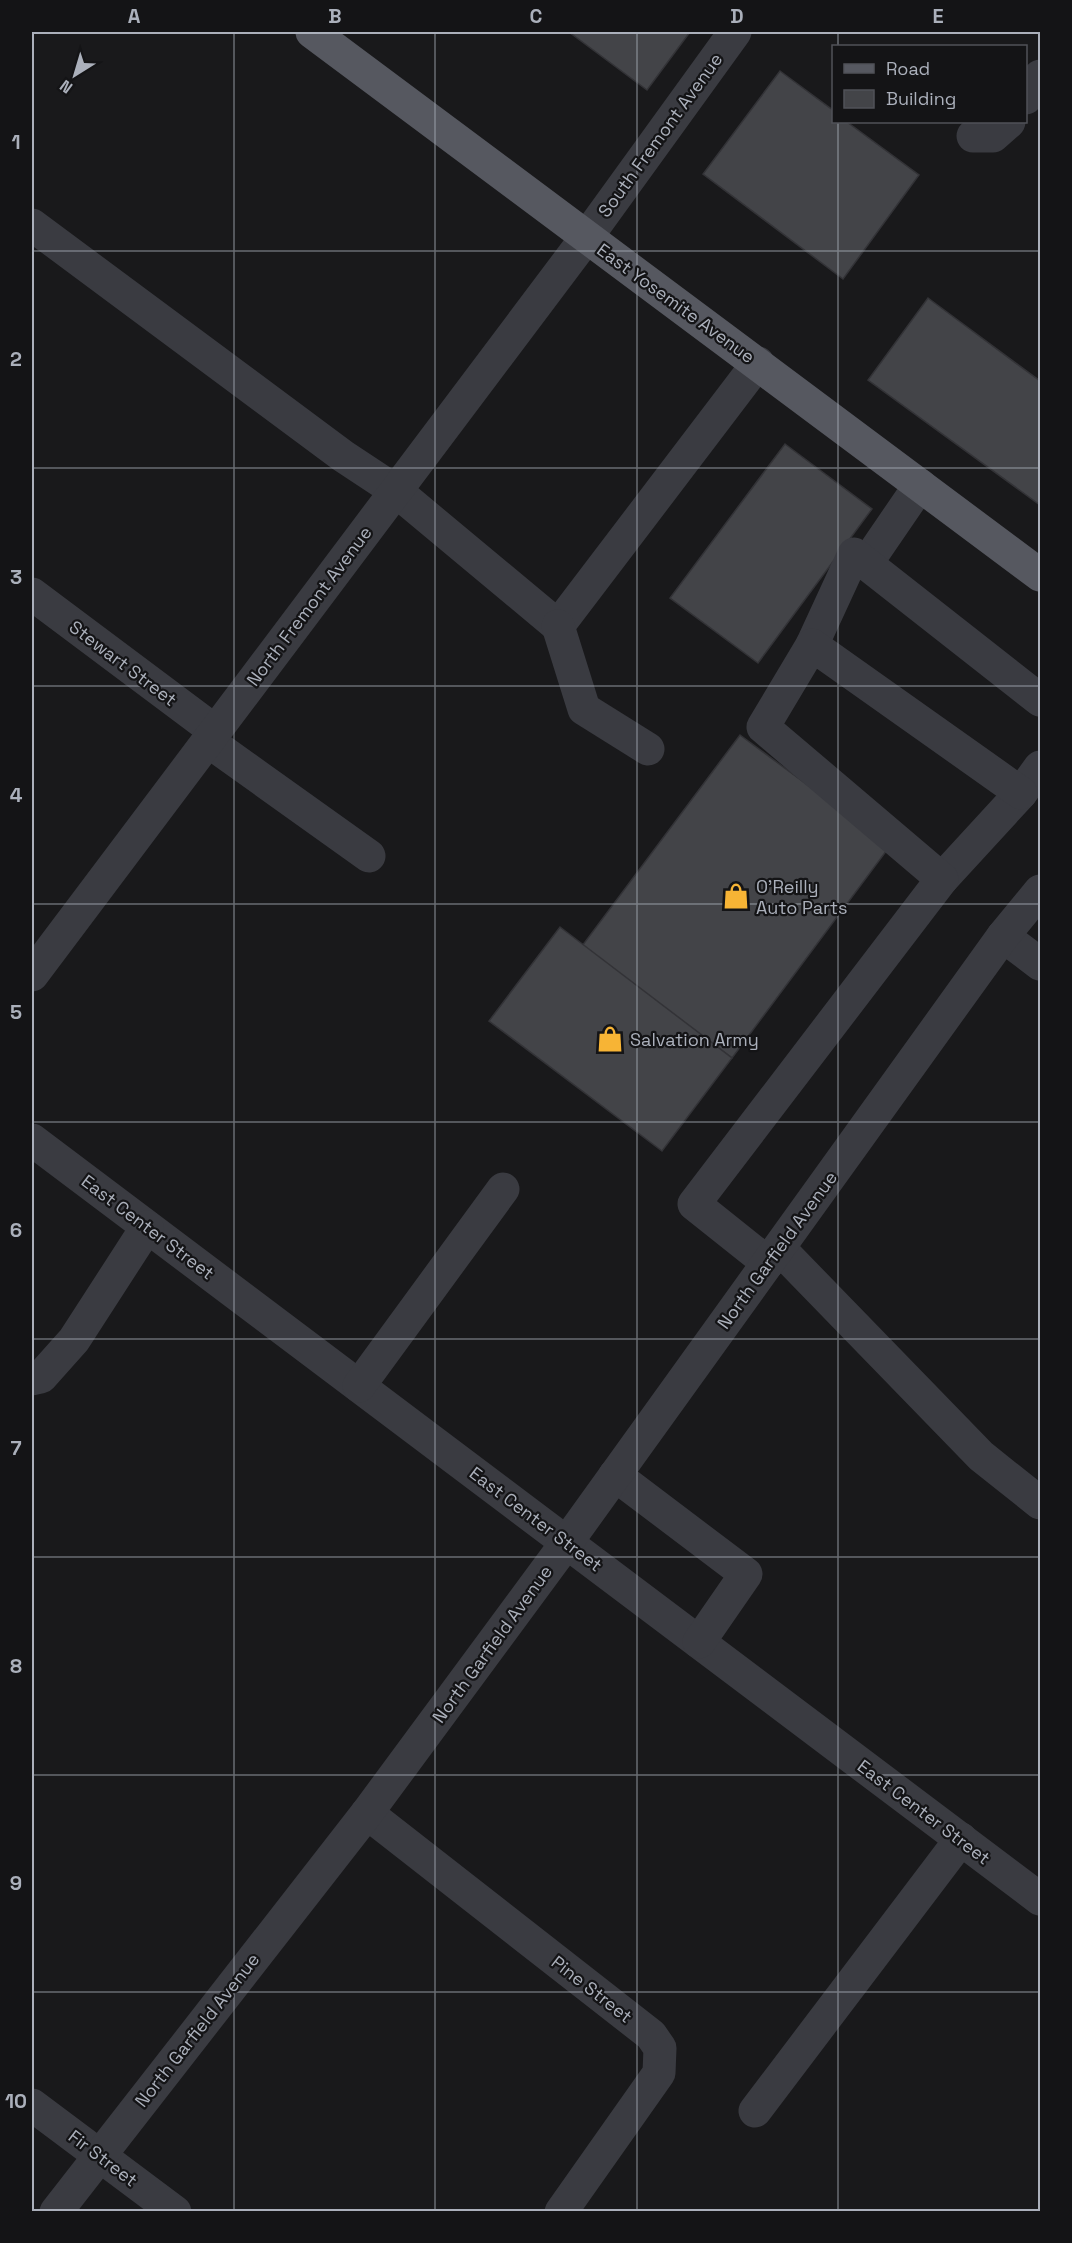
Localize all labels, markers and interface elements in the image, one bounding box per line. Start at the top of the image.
text: A [128,3,141,29]
text: B [328,3,342,29]
text: C [530,3,543,29]
text: D [730,3,744,29]
text: E [932,3,944,29]
north arrow [45,45,105,105]
legend [832,45,1027,123]
street label: South Fremont Avenue [593,48,727,222]
text: Road [886,57,930,80]
text: N [56,75,77,98]
text: Building [886,87,956,110]
text: 1 [11,129,21,155]
street label: East Yosemite Avenue [593,238,759,368]
text: 2 [10,346,22,372]
street label: North Fremont Avenue [241,522,377,690]
text: 3 [10,564,22,590]
street label: Stewart Street [65,615,181,711]
text: 4 [10,782,23,808]
place label: O'Reilly Auto Parts [756,875,848,919]
shop icon: O'Reilly Auto Parts [721,881,751,911]
text: 5 [10,999,22,1025]
shop icon: Salvation Army [595,1024,625,1054]
place label: Salvation Army [630,1028,759,1051]
street label: North Garfield Avenue [712,1167,842,1333]
street label: East Center Street [77,1169,219,1285]
text: 6 [10,1217,22,1243]
text: 7 [10,1435,22,1461]
street label: East Center Street [465,1461,607,1577]
street label: North Garfield Avenue [427,1561,557,1727]
text: 8 [10,1653,22,1679]
street label: East Center Street [853,1754,995,1870]
text: 9 [10,1870,22,1896]
street label: North Garfield Avenue [130,1948,264,2112]
street label: Pine Street [547,1950,637,2028]
text: 10 [5,2088,27,2114]
street label: Fir Street [64,2125,142,2191]

